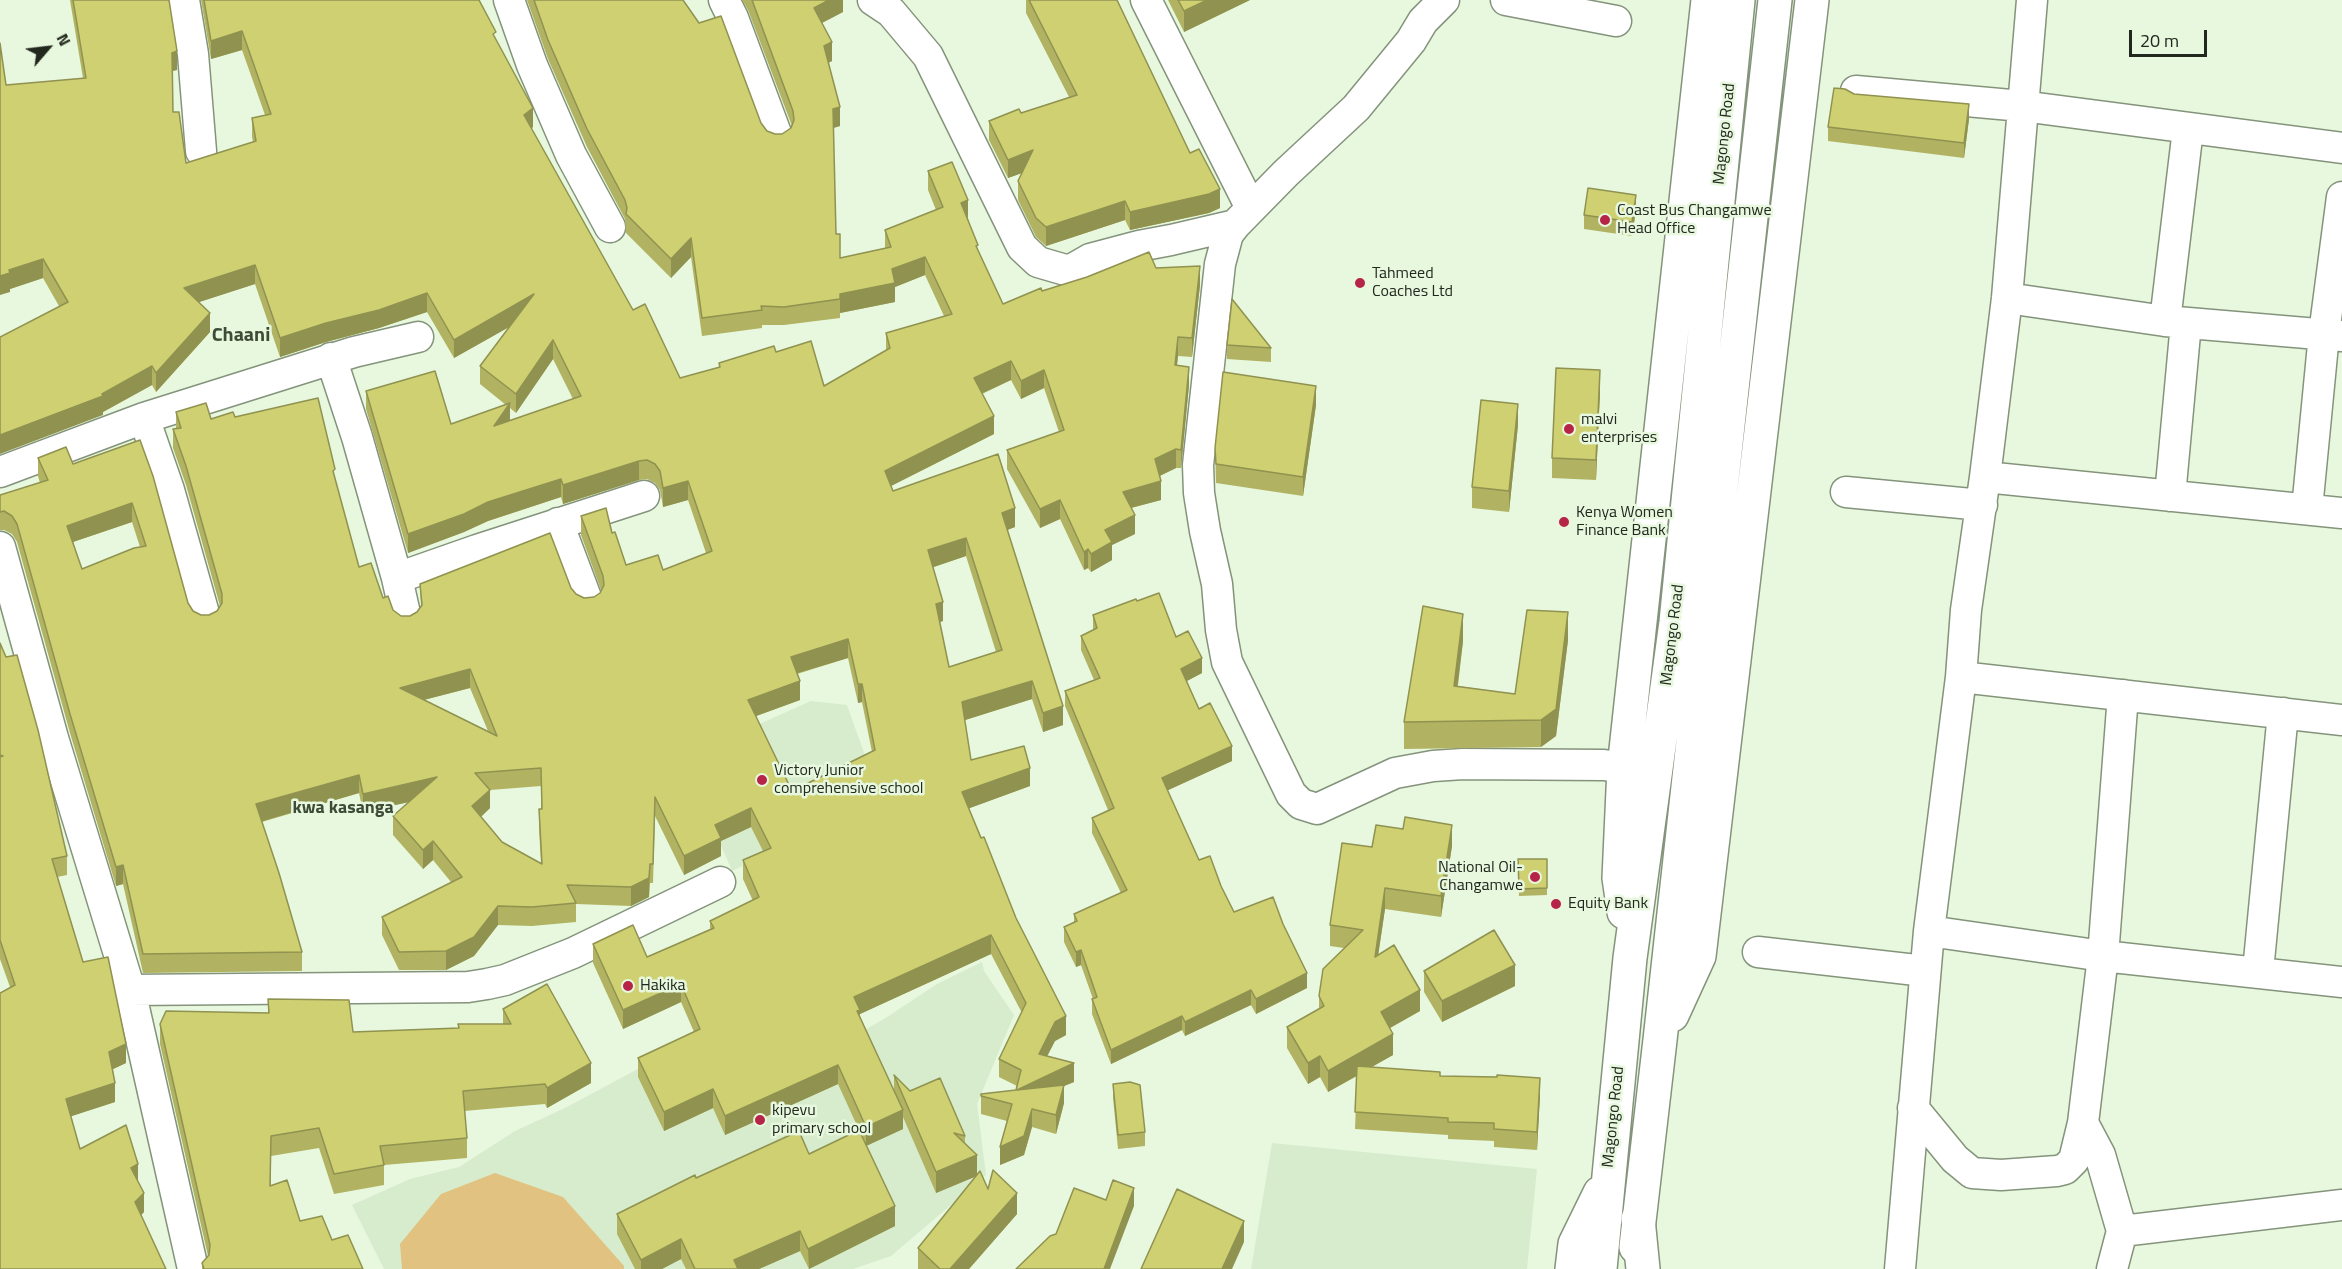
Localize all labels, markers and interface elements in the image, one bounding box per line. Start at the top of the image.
north arrow [18,18,78,78]
scale bar [2132,18,2210,56]
text: 20 m [2140,27,2179,54]
text: N [51,29,77,50]
street label: Magongo Road [1710,82,1740,186]
place label: Coast Bus Changamwe Head Office [1617,201,1772,239]
marker: Coast Bus Changamwe Head Office [1598,213,1612,227]
place label: Tahmeed Coaches Ltd [1372,264,1453,302]
marker: Tahmeed Coaches Ltd [1353,276,1367,290]
district label: Chaani [212,324,270,348]
place label: malvi enterprises [1581,410,1657,448]
marker: malvi enterprises [1562,422,1576,436]
place label: Kenya Women Finance Bank [1576,503,1673,541]
marker: Kenya Women Finance Bank [1557,515,1571,529]
street label: Magongo Road [1657,583,1689,687]
place label: Victory Junior comprehensive school [774,761,924,799]
marker: Victory Junior comprehensive school [755,773,769,787]
district label: kwa kasanga [292,798,394,820]
place label: National Oil- Changamwe [1438,858,1523,896]
marker: National Oil- Changamwe [1528,870,1542,884]
place label: Equity Bank [1568,894,1648,914]
marker: Equity Bank [1549,897,1563,911]
place label: Hakika [640,976,686,996]
marker: Hakika [621,979,635,993]
street label: Magongo Road [1599,1065,1629,1169]
place label: kipevu primary school [772,1101,871,1139]
marker: kipevu primary school [753,1113,767,1127]

